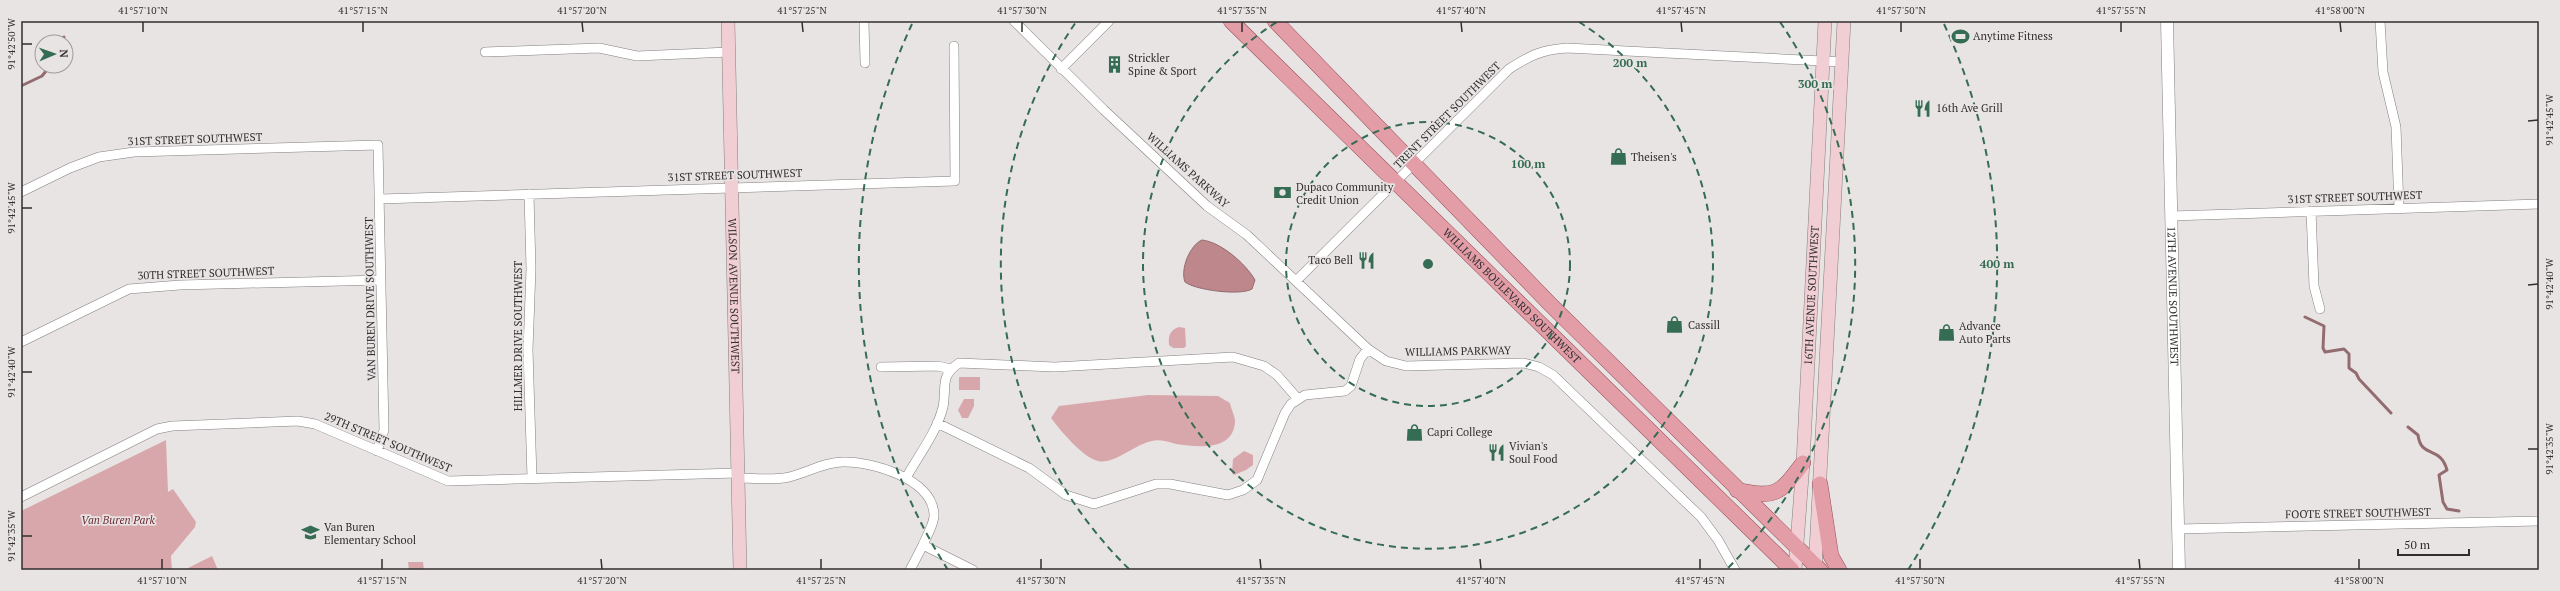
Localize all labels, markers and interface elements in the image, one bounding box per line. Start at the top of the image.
text: 41°57'10"N [118,4,168,17]
text: 41°57'15"N [338,4,388,17]
text: 41°57'20"N [557,4,607,17]
text: 41°57'25"N [777,4,827,17]
text: 41°57'30"N [997,4,1047,17]
text: 41°57'35"N [1217,4,1267,17]
text: 41°57'40"N [1436,4,1486,17]
text: 41°57'45"N [1656,4,1706,17]
text: 41°57'50"N [1876,4,1926,17]
text: 41°57'55"N [2096,4,2146,17]
text: 41°58'00"N [2315,4,2365,17]
text: 91°42'50"W [5,18,18,70]
sports icon: Anytime Fitness [1950,26,1970,46]
place label: Anytime Fitness [1973,29,2053,43]
north arrow [34,34,74,74]
text: N [57,49,71,59]
place label: Strickler Spine & Sport [1128,51,1197,78]
building icon: Strickler Spine & Sport [1105,54,1125,74]
text: 200 m [1613,55,1647,70]
street label: TRENT STREET SOUTHWEST [1391,59,1503,171]
text: 300 m [1798,76,1832,91]
text: 91°42'45"W [2543,94,2556,146]
restaurant icon: 16th Ave Grill [1913,98,1933,118]
place label: 16th Ave Grill [1936,101,2003,115]
street label: WILLIAMS PARKWAY [1144,129,1233,211]
street label: 31ST STREET SOUTHWEST [127,130,263,148]
shop icon: Theisen's [1608,147,1628,167]
place label: Theisen's [1631,150,1677,164]
text: 100 m [1511,156,1545,171]
street label: 31ST STREET SOUTHWEST [667,166,803,184]
place label: Dupaco Community Credit Union [1296,180,1394,207]
text: 91°42'45"W [5,182,18,234]
bank icon: Dupaco Community Credit Union [1273,183,1293,203]
street label: 31ST STREET SOUTHWEST [2287,188,2423,206]
street label: VAN BUREN DRIVE SOUTHWEST [362,217,378,381]
street label: WILSON AVENUE SOUTHWEST [725,218,743,374]
street label: WILLIAMS BOULEVARD SOUTHWEST [1440,225,1584,367]
street label: 16TH AVENUE SOUTHWEST [1801,225,1822,366]
street label: 12TH AVENUE SOUTHWEST [2164,226,2182,366]
restaurant icon: Taco Bell [1356,250,1376,270]
place label: Taco Bell [1308,253,1353,267]
text: 400 m [1980,256,2014,271]
centre of rings [1421,257,1435,271]
text: 91°42'40"W [2543,258,2556,310]
street label: HILLMER DRIVE SOUTHWEST [511,261,525,411]
street label: 30TH STREET SOUTHWEST [137,264,275,282]
shop icon: Cassill [1665,315,1685,335]
place label: Cassill [1688,318,1720,332]
place label: Advance Auto Parts [1959,319,2011,346]
shop icon: Advance Auto Parts [1936,322,1956,342]
street label: WILLIAMS PARKWAY [1405,343,1512,359]
text: 91°42'40"W [5,346,18,398]
street label: 29TH STREET SOUTHWEST [322,409,454,475]
shop icon: Capri College [1404,422,1424,442]
text: 91°42'35"W [2543,423,2556,475]
place label: Capri College [1427,425,1493,439]
place label: Vivian's Soul Food [1509,439,1558,466]
restaurant icon: Vivian's Soul Food [1486,442,1506,462]
street label: FOOTE STREET SOUTHWEST [2285,505,2431,521]
text: 91°42'35"W [5,510,18,562]
park label: Van Buren Park [81,513,156,527]
place label: Van Buren Elementary School [324,520,416,547]
school or university icon: Van Buren Elementary School [301,523,321,543]
scale bar [2398,531,2469,557]
text: 50 m [2404,537,2431,552]
text: 41°57'10"N [137,574,187,587]
text: 41°57'15"N [357,574,407,587]
text: 41°57'20"N [577,574,627,587]
text: 41°57'25"N [796,574,846,587]
text: 41°57'30"N [1016,574,1066,587]
text: 41°57'35"N [1236,574,1286,587]
text: 41°57'40"N [1456,574,1506,587]
text: 41°57'45"N [1675,574,1725,587]
text: 41°57'50"N [1895,574,1945,587]
text: 41°57'55"N [2115,574,2165,587]
text: 41°58'00"N [2334,574,2384,587]

